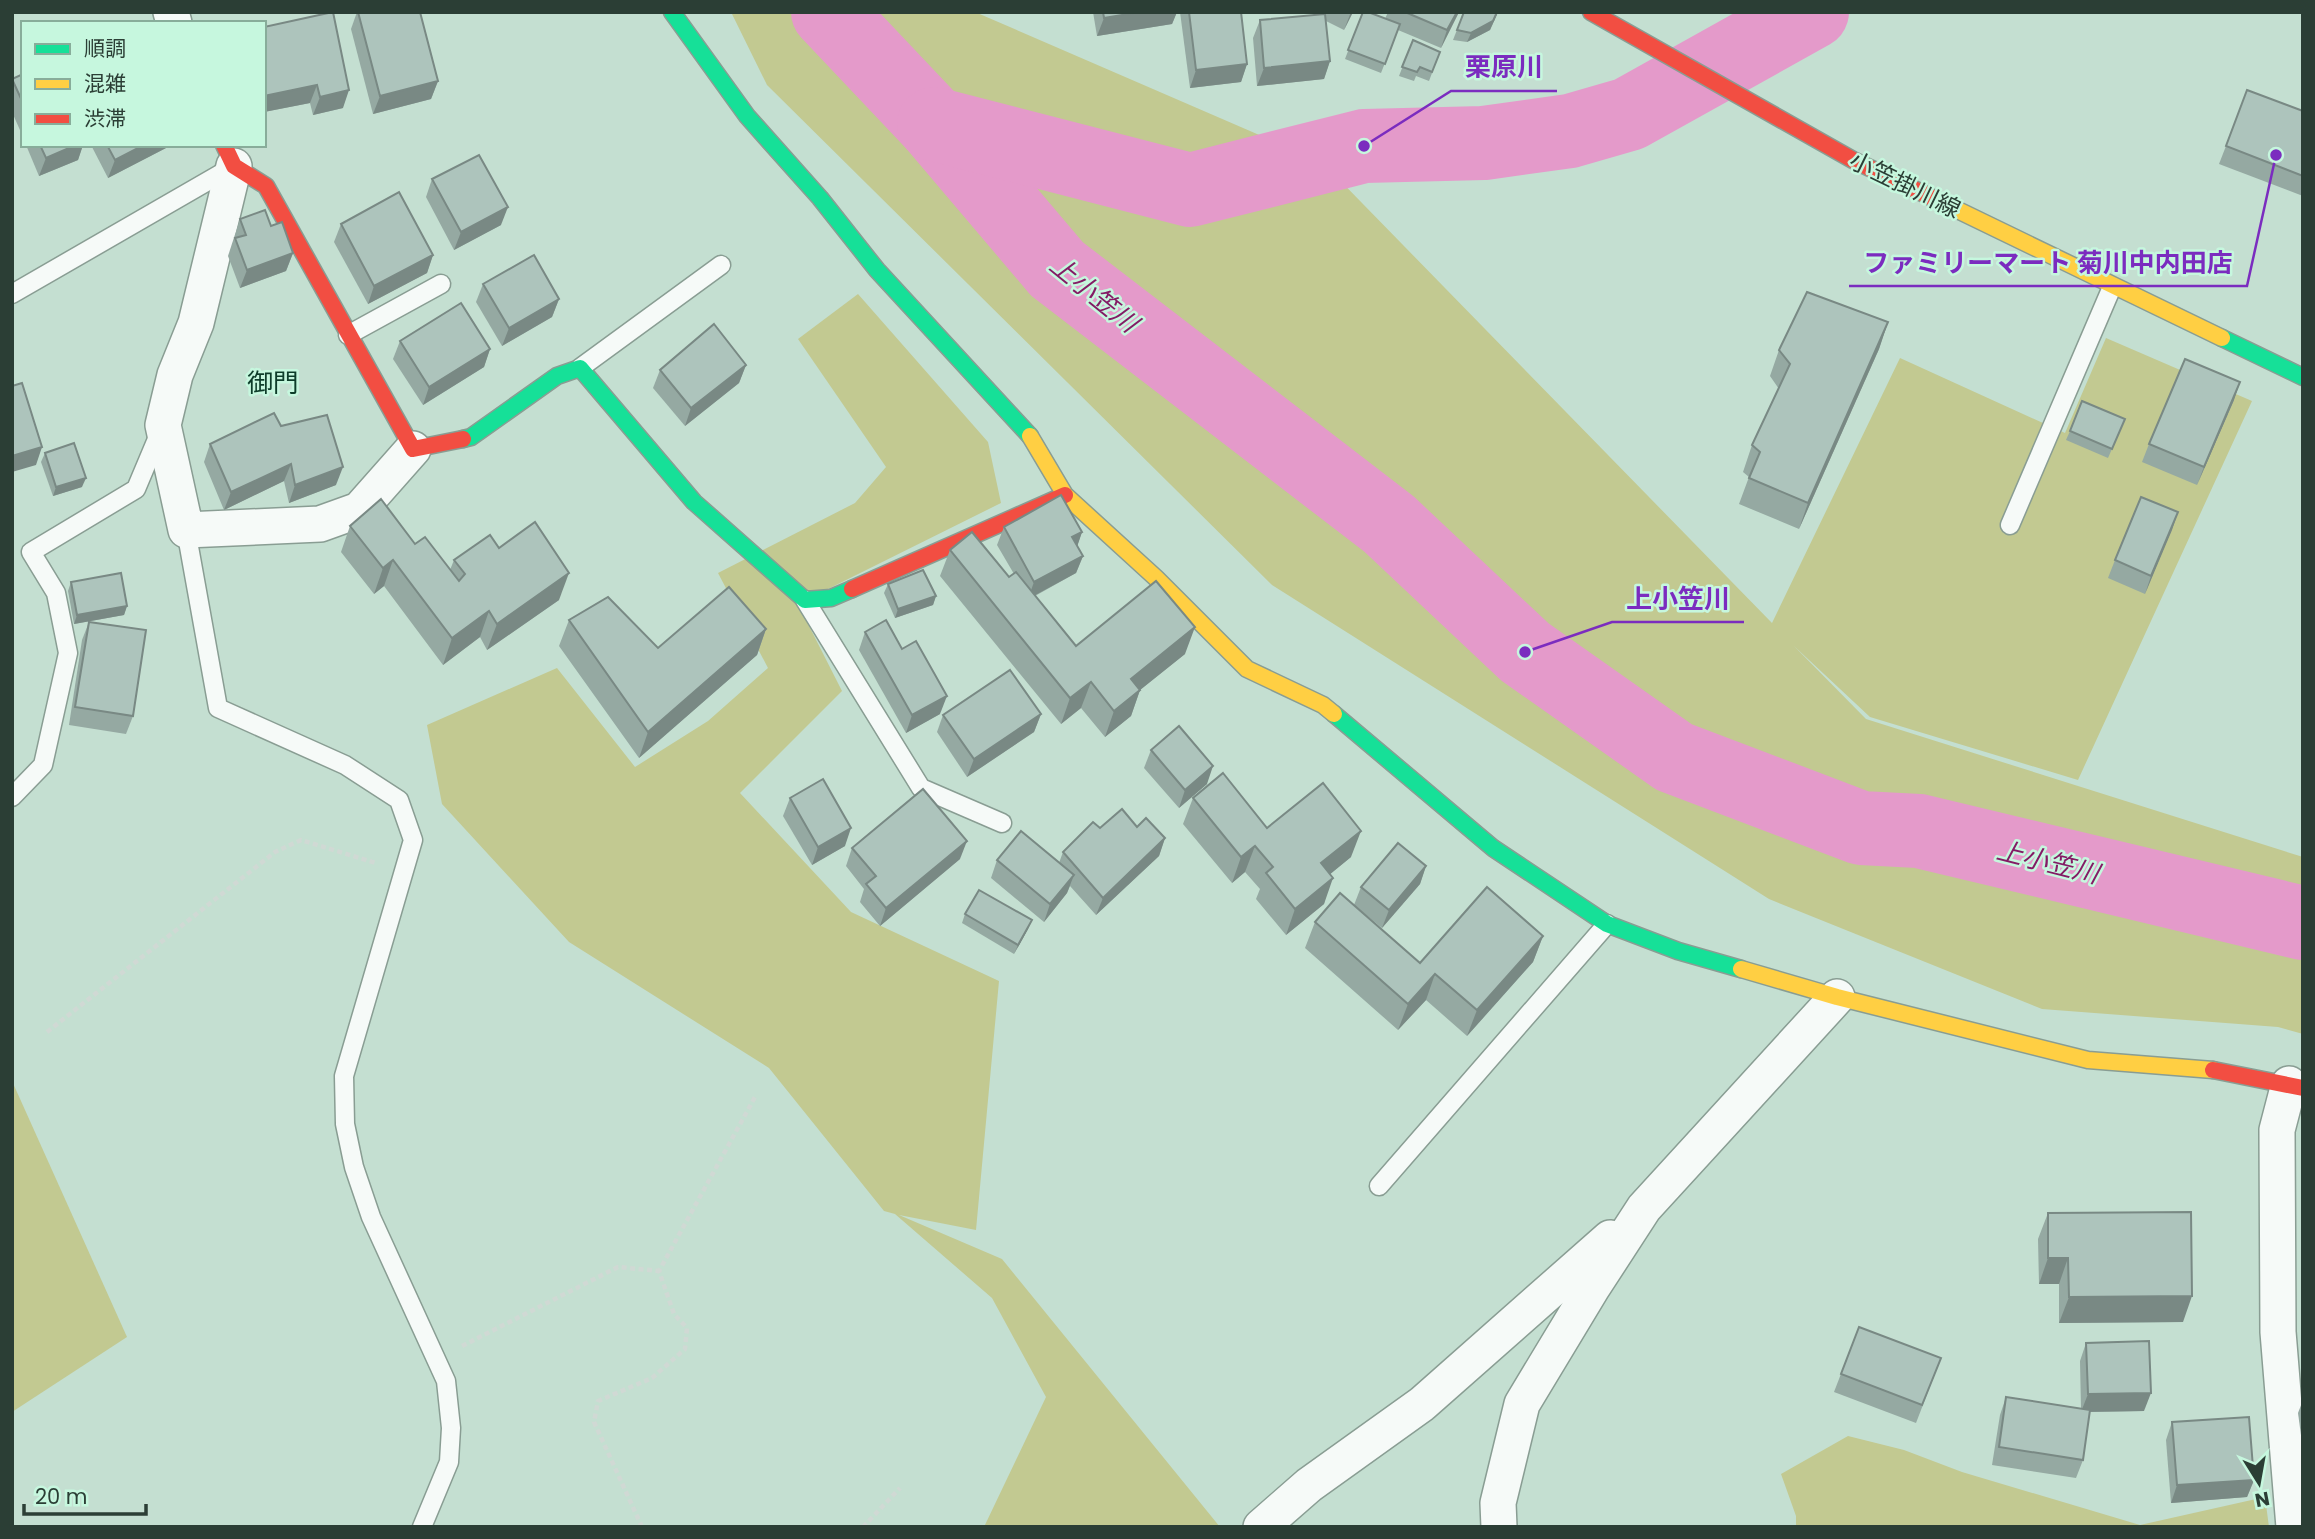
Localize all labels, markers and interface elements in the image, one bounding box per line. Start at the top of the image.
legend [21,21,266,147]
text: 順調 [84,34,126,63]
callout: 栗原川 [1451,44,1557,91]
text: 栗原川 [1465,49,1543,85]
text: 混雑 [84,69,126,98]
text: 渋滞 [84,104,126,133]
street label: 小笠掛川線 [1844,143,1966,226]
callout: ファミリーマート 菊川中内田店 [1849,239,2247,286]
text: ファミリーマート 菊川中内田店 [1863,245,2233,281]
water label: 上小笠川 [1042,247,1148,343]
district label: 御門 [247,365,299,401]
callout: 上小笠川 [1612,575,1744,622]
text: 上小笠川 [1626,581,1730,617]
water label: 上小笠川 [1993,832,2106,893]
north arrow [2224,1448,2294,1518]
scale bar [24,1472,147,1516]
text: 20 m [35,1482,88,1511]
text: N [2253,1485,2272,1514]

